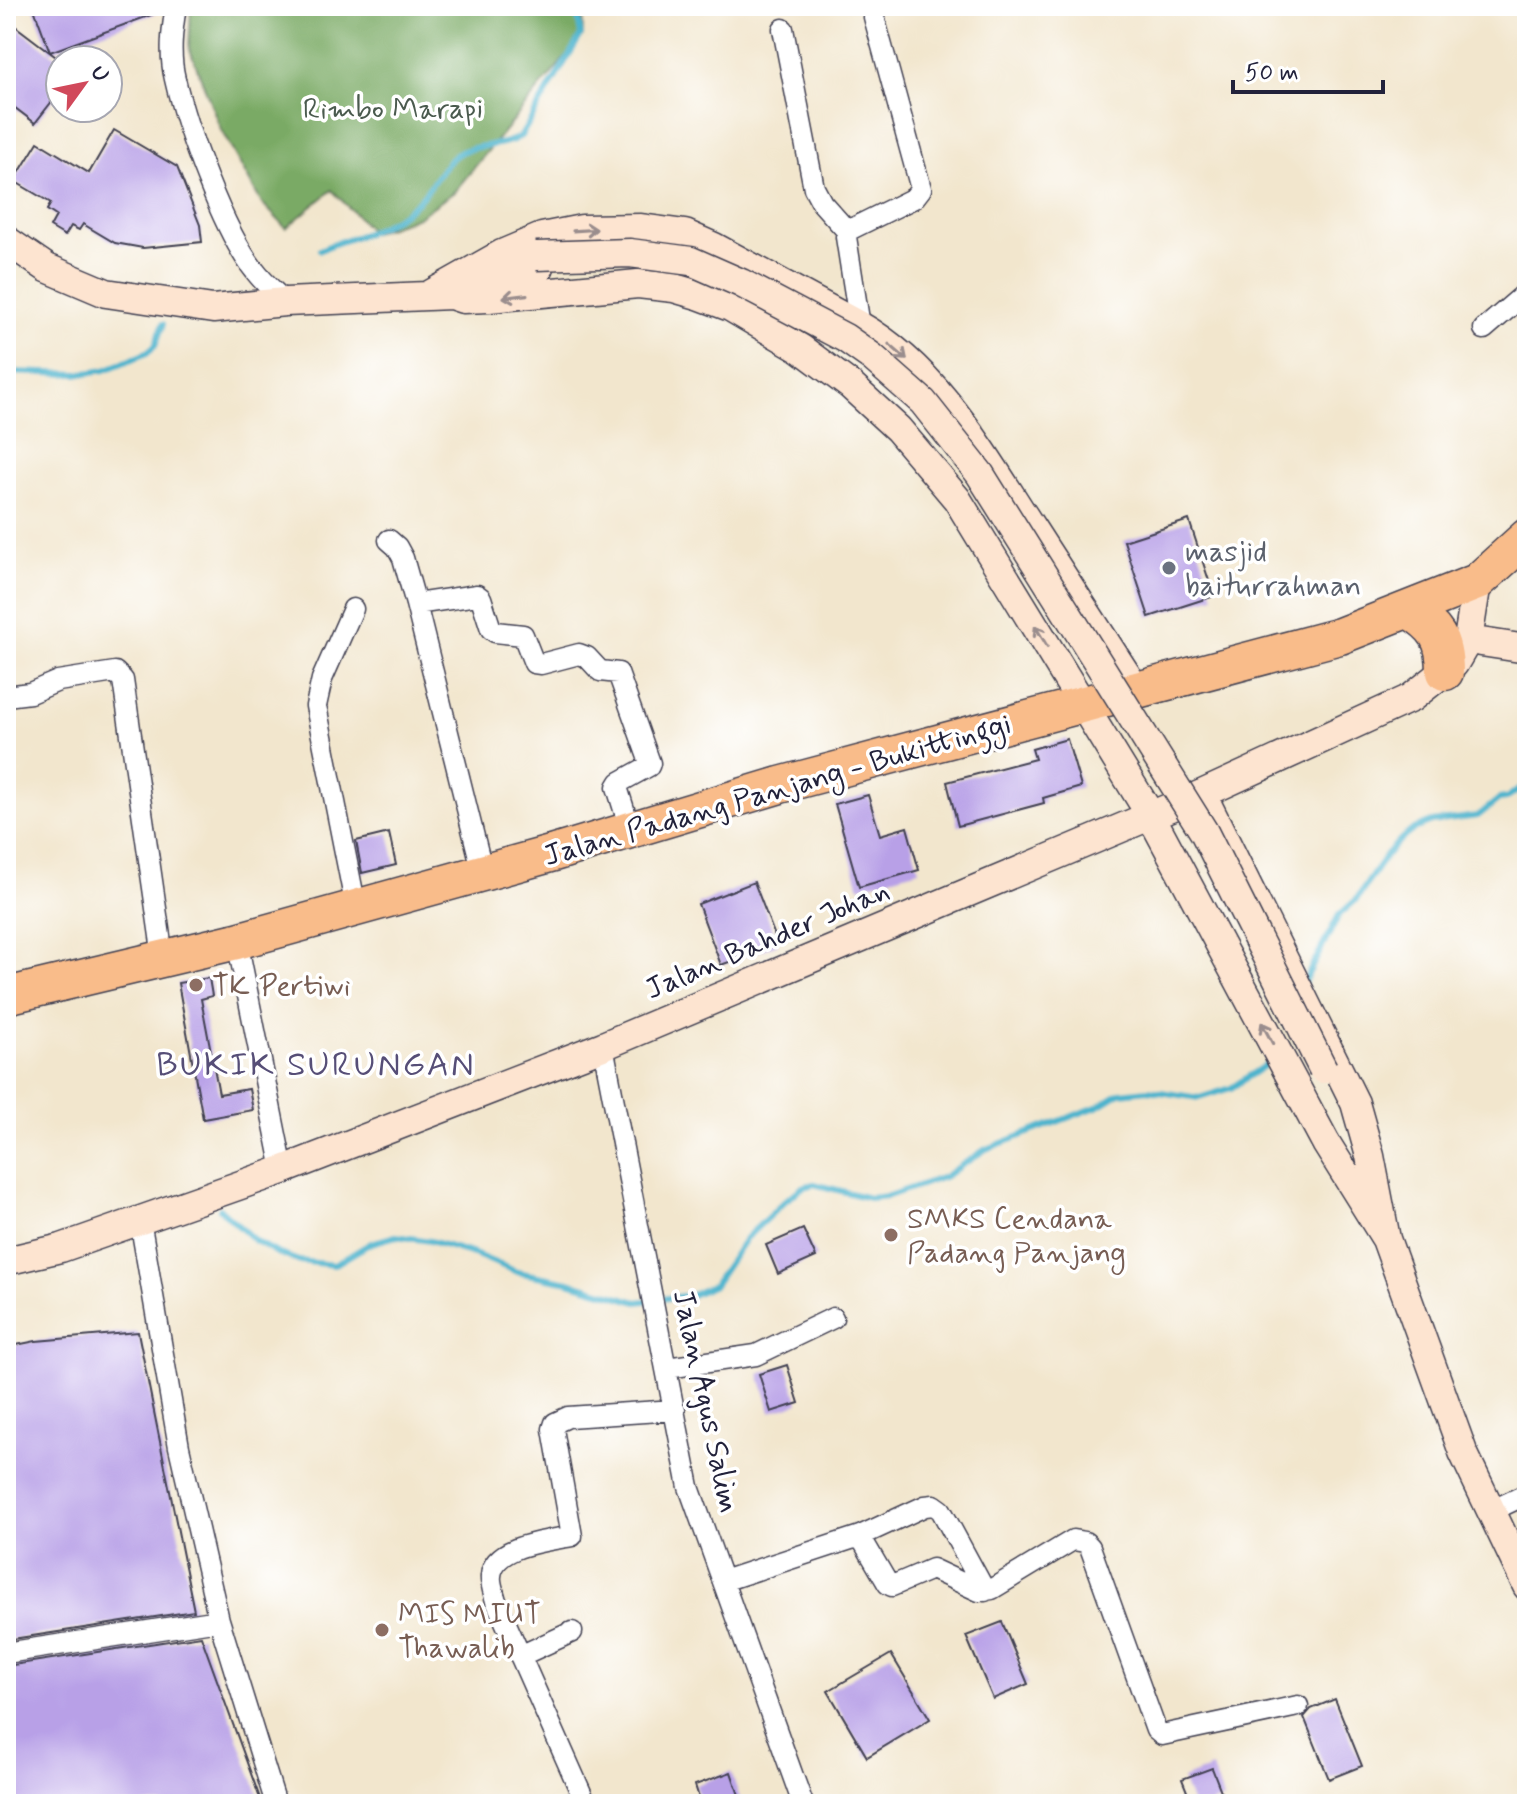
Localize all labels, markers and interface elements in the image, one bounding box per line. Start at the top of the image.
north arrow [44,44,124,124]
scale bar [1233,44,1383,94]
text: 50 m [1245,58,1299,89]
text: U [83,61,115,88]
park label: Rimbo Marapi [303,90,483,129]
one-way arrow [571,222,598,237]
one-way arrow [502,288,529,303]
one-way arrow [887,343,907,361]
place label: masjid baiturrahman [1185,533,1361,606]
marker: masjid baiturrahman [1160,559,1178,577]
one-way arrow [1033,625,1049,648]
street label: Jalan Padang Panjang - Bukittinggi [539,705,1016,879]
street label: Jalan Bahder Johan [640,871,896,1009]
place label: TK Pertiwi [212,967,350,1006]
marker: TK Pertiwi [187,976,205,994]
one-way arrow [1259,1022,1275,1045]
district label: BUKIK SURUNGAN [156,1043,476,1088]
place label: SMKS Cendana Padang Panjang [907,1200,1126,1275]
marker: SMKS Cendana Padang Panjang [882,1226,900,1244]
street label: Jalan Agus Salim [663,1286,748,1516]
place label: MIS MIUT Thawalib [398,1595,541,1668]
marker: MIS MIUT Thawalib [373,1621,391,1639]

